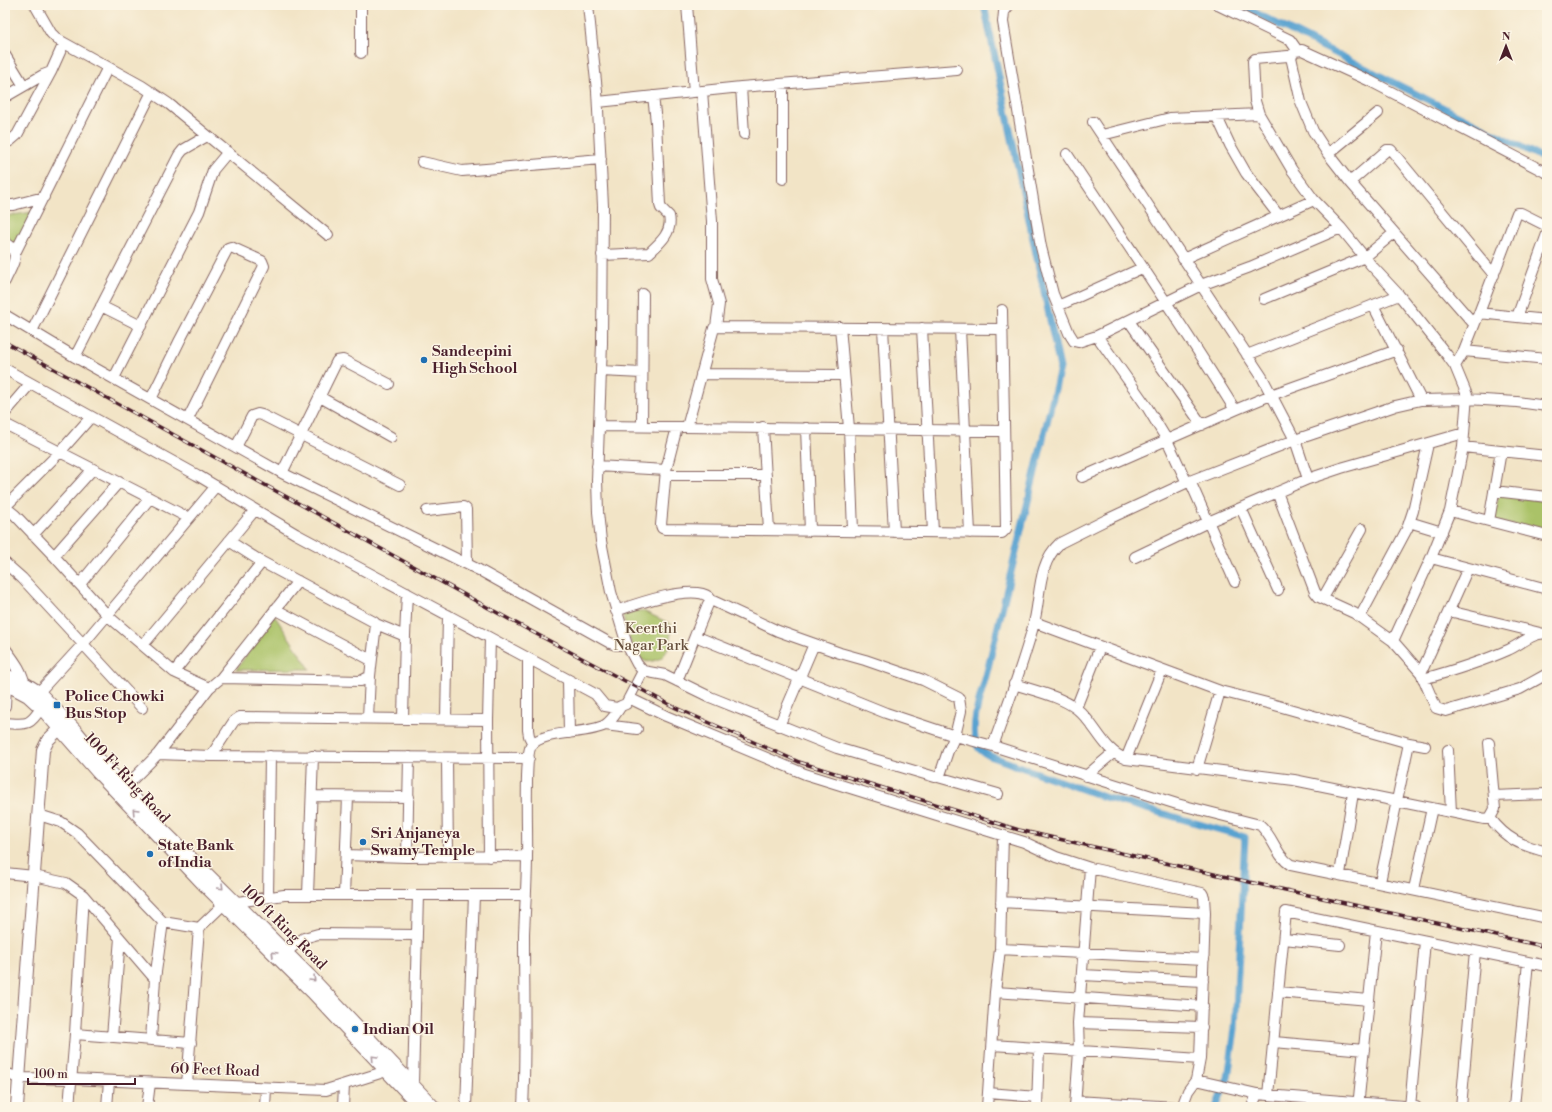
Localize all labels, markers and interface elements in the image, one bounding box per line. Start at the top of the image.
north arrow [1486,26,1526,66]
text: N [1502,30,1511,44]
place label: Sandeepini High School [432,342,518,378]
marker: Sandeepini High School [419,355,429,365]
park label: Keerthi Nagar Park [614,619,689,655]
place label: Police Chowki Bus Stop [65,687,165,723]
marker: Police Chowki Bus Stop [52,700,62,710]
street label: 100 Ft Ring Road [80,729,174,828]
one-way arrow [132,808,139,816]
place label: Sri Anjaneya Swamy Temple [371,824,475,860]
place label: State Bank of India [158,836,235,872]
marker: Sri Anjaneya Swamy Temple [358,837,368,847]
marker: State Bank of India [145,849,155,859]
street label: 100 ft Ring Road [237,880,331,974]
one-way arrow [216,882,224,890]
one-way arrow [271,951,279,959]
one-way arrow [308,974,316,982]
place label: Indian Oil [363,1020,434,1039]
marker: Indian Oil [350,1024,360,1034]
one-way arrow [372,1055,379,1063]
street label: 60 Feet Road [170,1059,260,1081]
scale bar [28,1060,135,1086]
text: 100 m [34,1067,68,1082]

